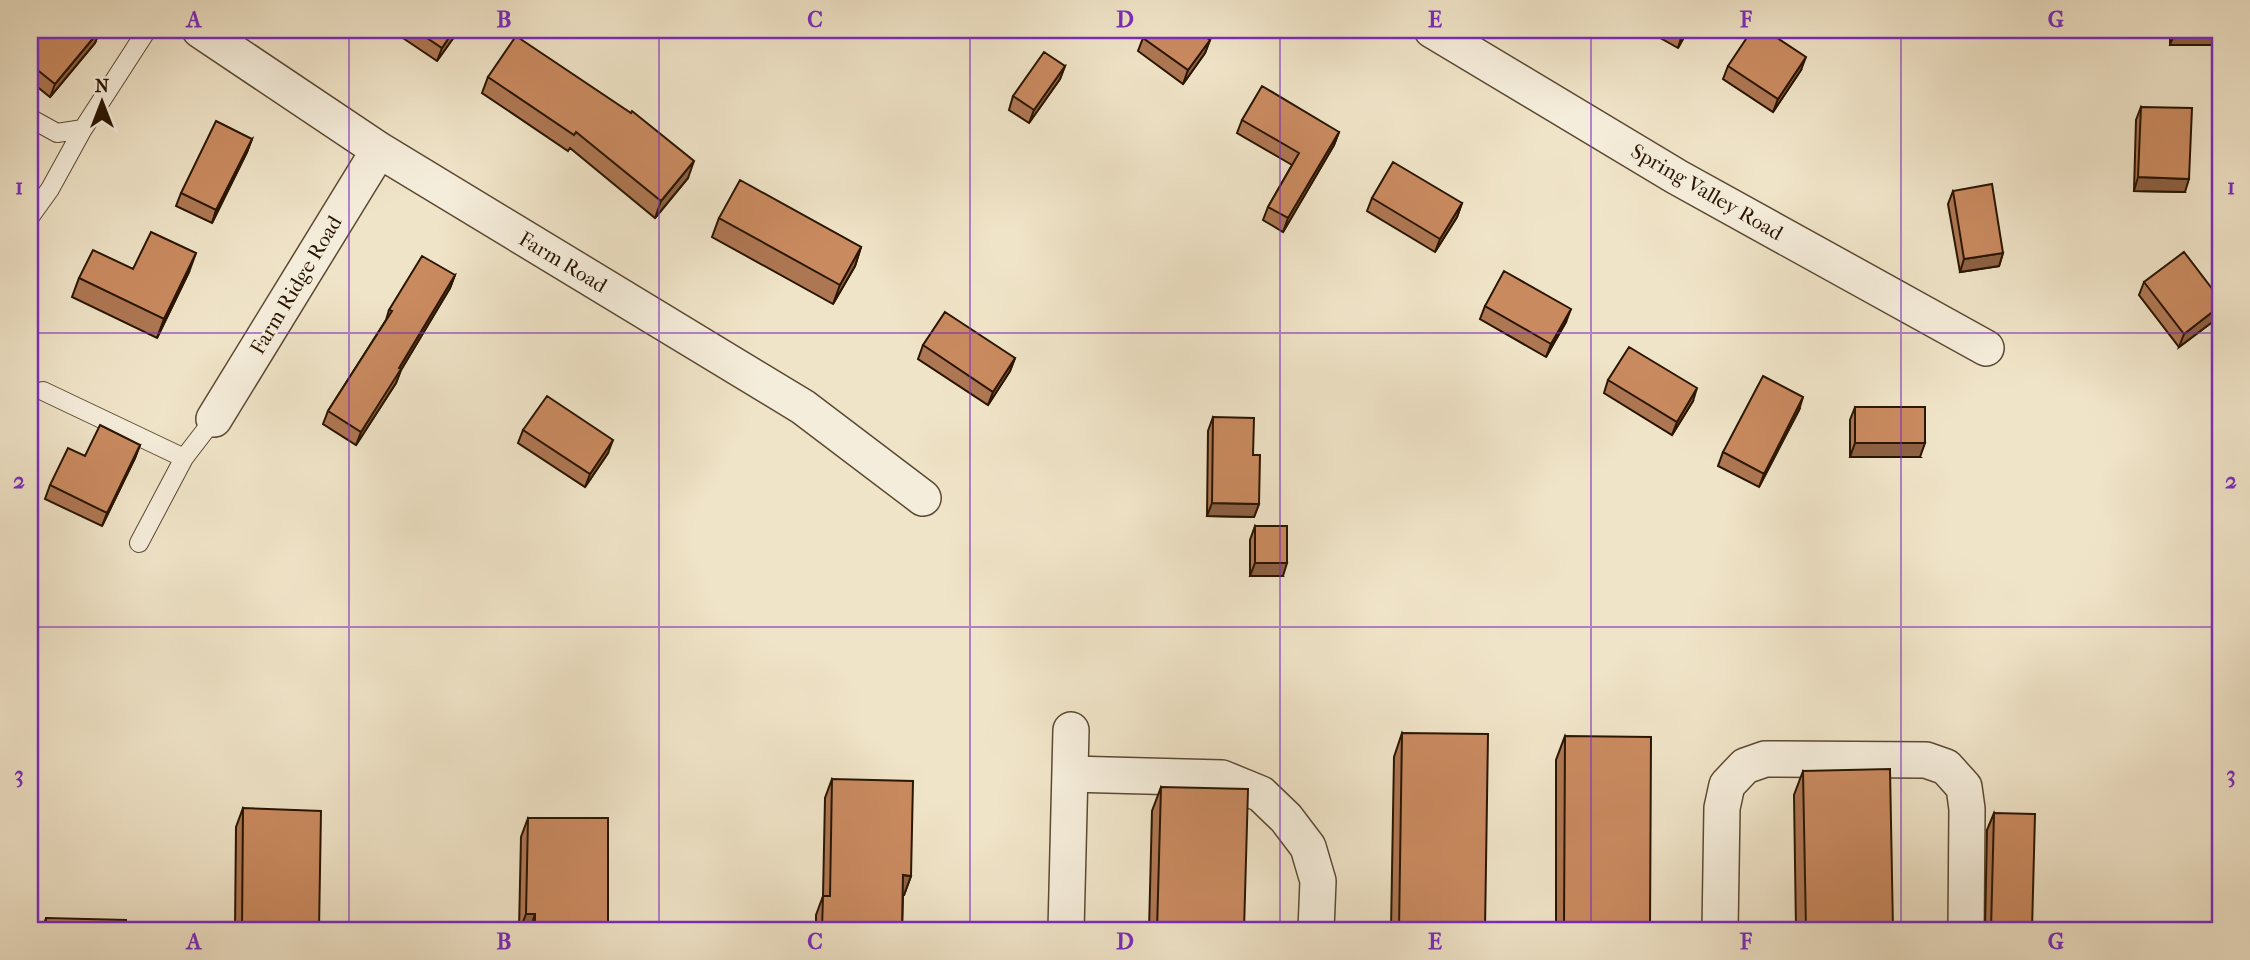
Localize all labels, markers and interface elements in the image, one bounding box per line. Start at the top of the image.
text: A [185,6,203,33]
text: B [497,6,512,33]
text: C [807,6,823,33]
text: D [1116,6,1134,33]
text: E [1428,6,1442,33]
text: F [1739,6,1753,33]
text: G [2048,6,2064,33]
north arrow [66,66,136,136]
text: N [95,75,110,97]
street label: Spring Valley Road [1627,139,1788,245]
text: 1 [15,173,23,200]
text: 1 [2227,173,2235,200]
street label: Farm Ridge Road [245,211,347,359]
street label: Farm Road [515,226,612,298]
text: 2 [13,467,25,494]
text: 2 [2225,467,2237,494]
text: 3 [14,761,24,788]
text: 3 [2226,761,2236,788]
text: A [185,928,203,955]
text: B [497,928,512,955]
text: C [807,928,823,955]
text: D [1116,928,1134,955]
text: E [1428,928,1442,955]
text: F [1739,928,1753,955]
text: G [2048,928,2064,955]

